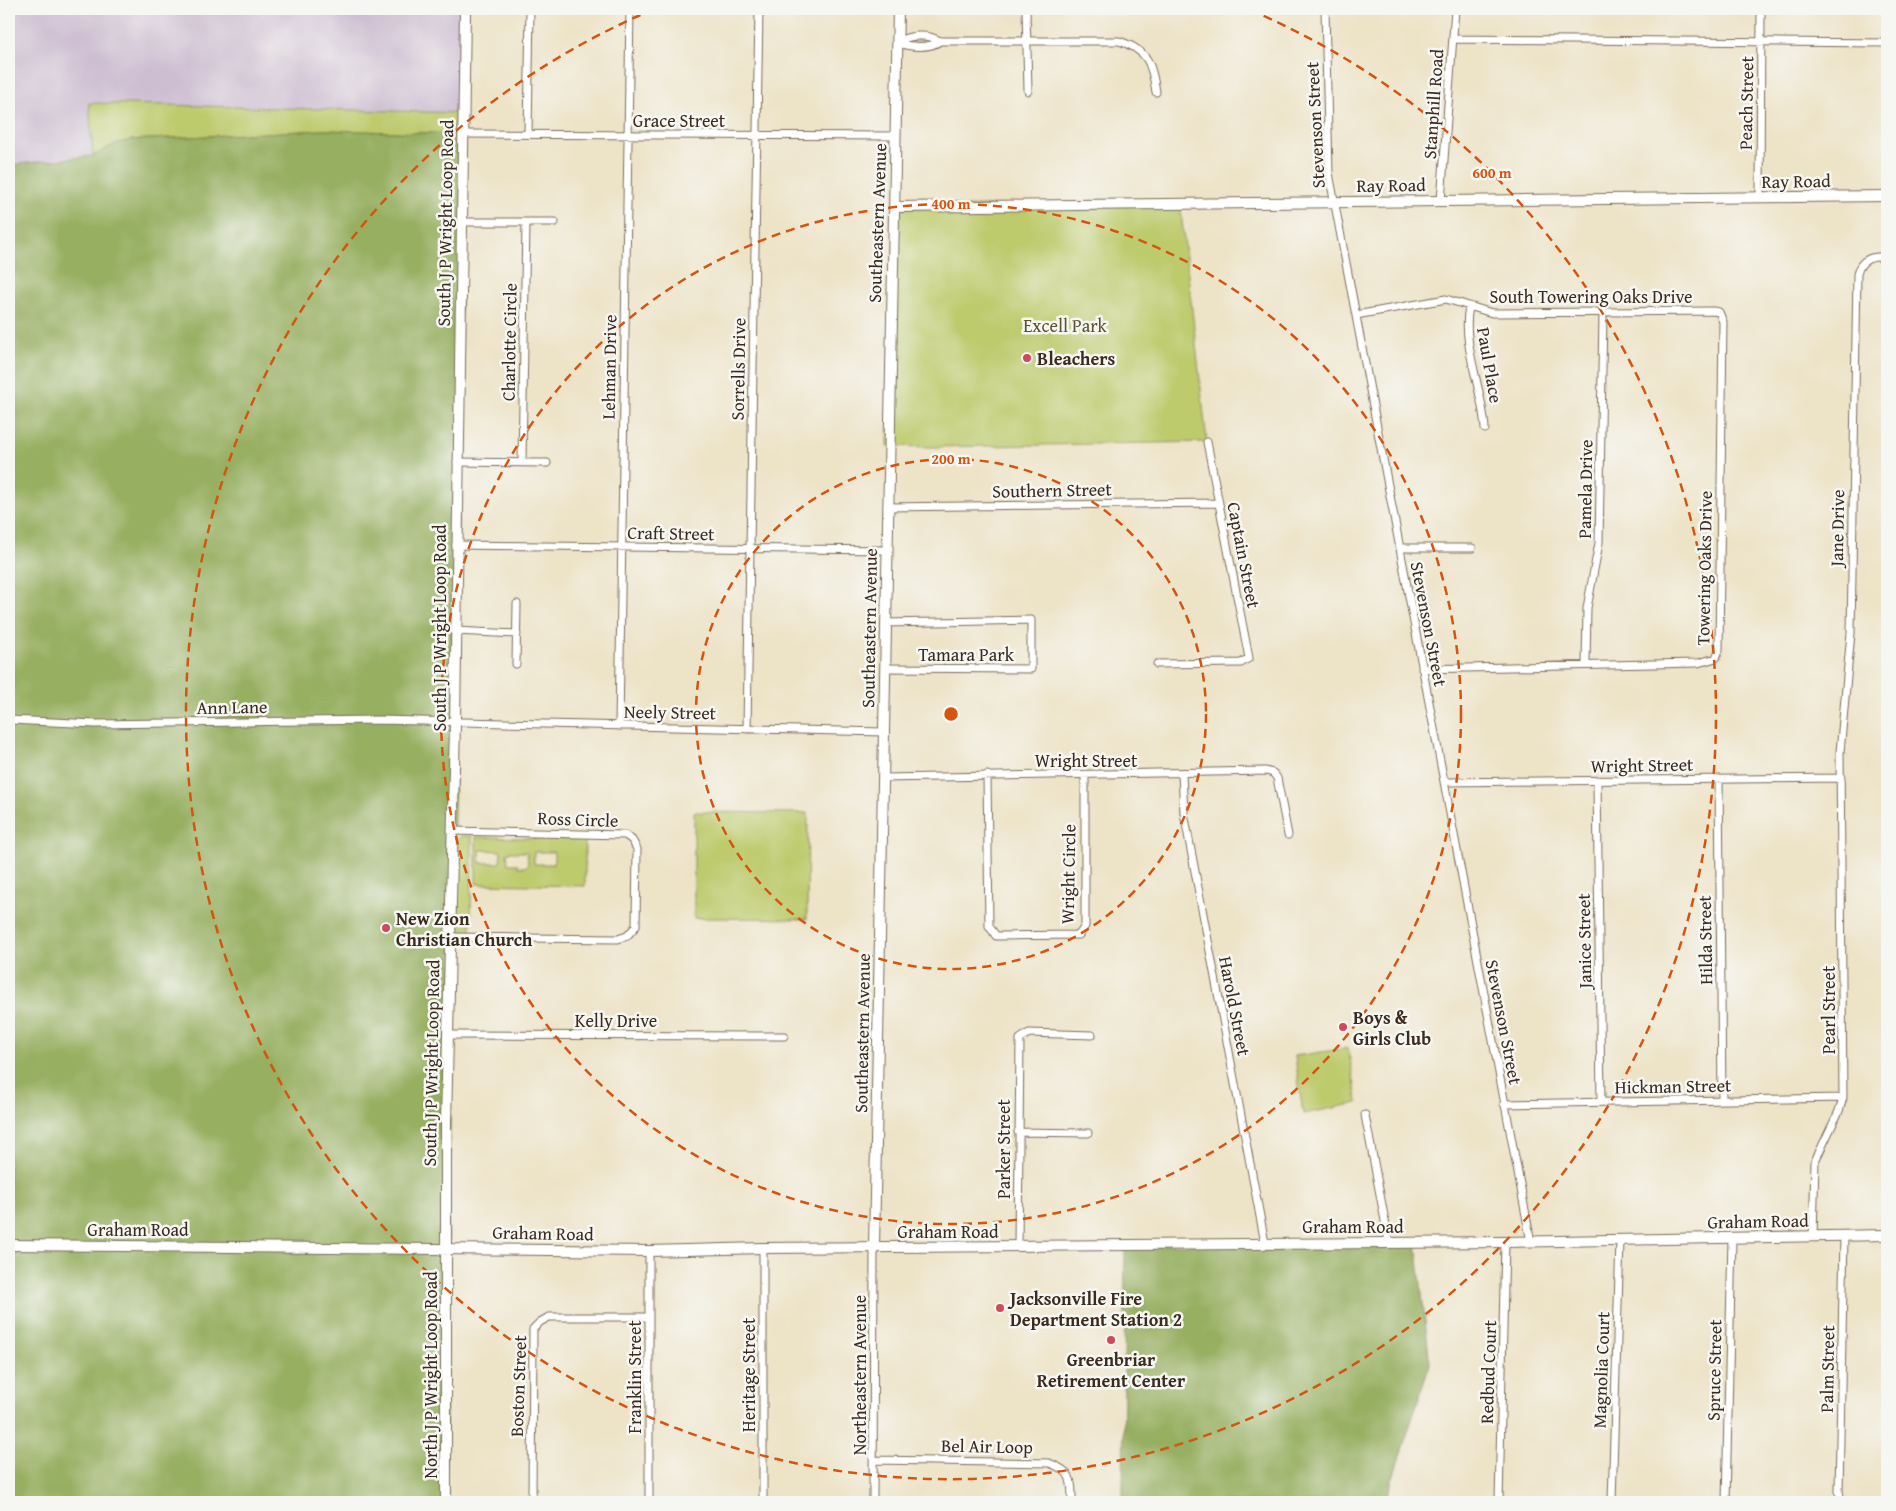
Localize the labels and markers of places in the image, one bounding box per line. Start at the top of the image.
place label: Bleachers [1037,345,1116,372]
marker: Bleachers [1021,352,1033,364]
centre of rings [942,705,960,723]
place label: New Zion Christian Church [396,905,533,953]
marker: New Zion Christian Church [380,922,392,934]
place label: Boys & Girls Club [1353,1004,1431,1052]
marker: Boys & Girls Club [1337,1021,1349,1033]
place label: Jacksonville Fire Department Station 2 [1007,1285,1182,1333]
marker: Jacksonville Fire Department Station 2 [994,1302,1006,1314]
marker: Greenbriar Retirement Center [1105,1334,1117,1346]
place label: Greenbriar Retirement Center [1037,1346,1186,1394]

